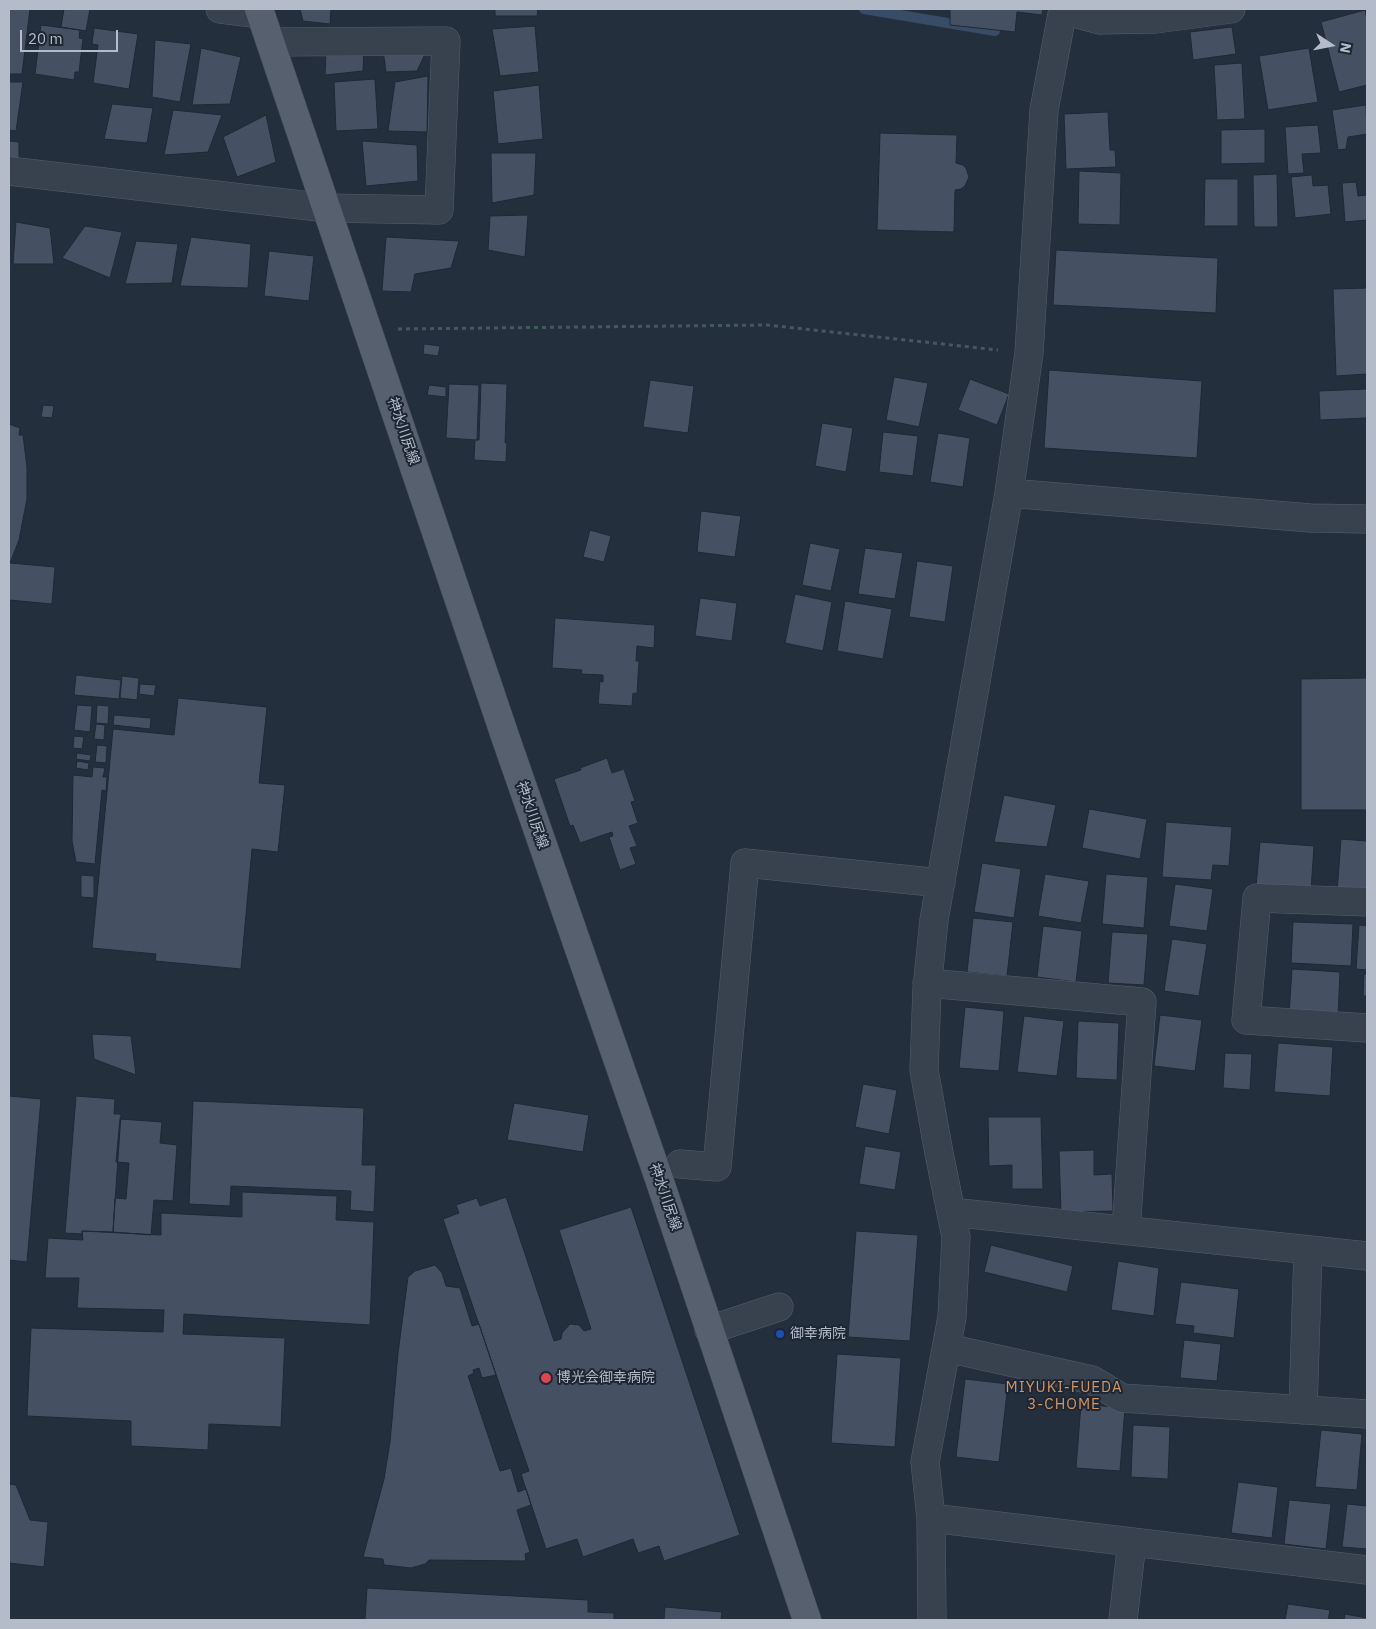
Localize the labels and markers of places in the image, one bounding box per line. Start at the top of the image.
place label: 御幸病院 [790,1326,846,1342]
marker: 御幸病院 [774,1328,786,1340]
place label: 博光会御幸病院 [557,1370,655,1386]
marker: 博光会御幸病院 [539,1371,553,1385]

